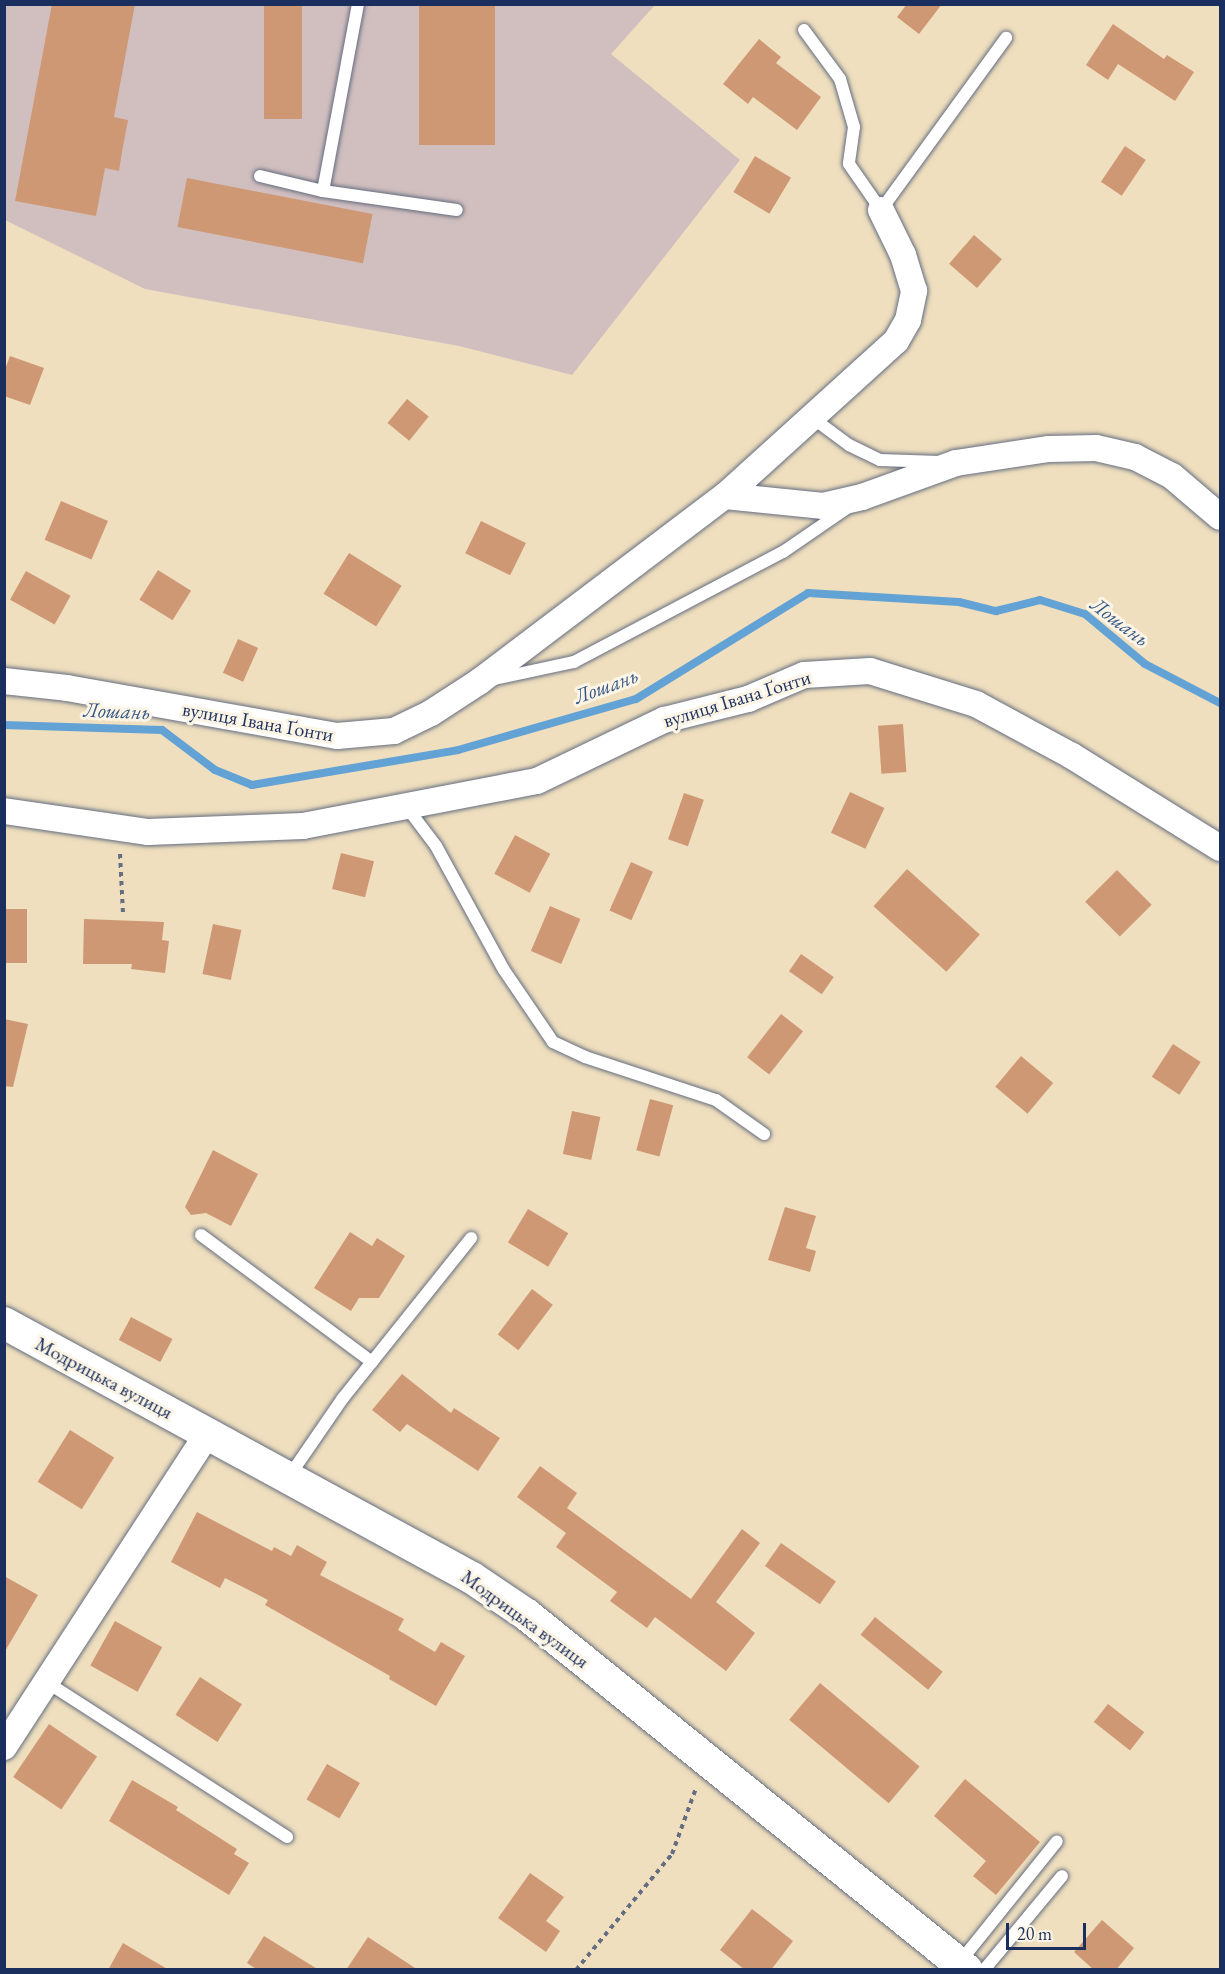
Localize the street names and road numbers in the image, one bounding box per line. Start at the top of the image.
street label: вулиця Івана Ґонти [660,665,814,733]
street label: вулиця Івана Ґонти [181,697,335,747]
street label: Модрицька вулиця [31,1332,177,1424]
street label: Модрицька вулиця [456,1565,594,1673]

